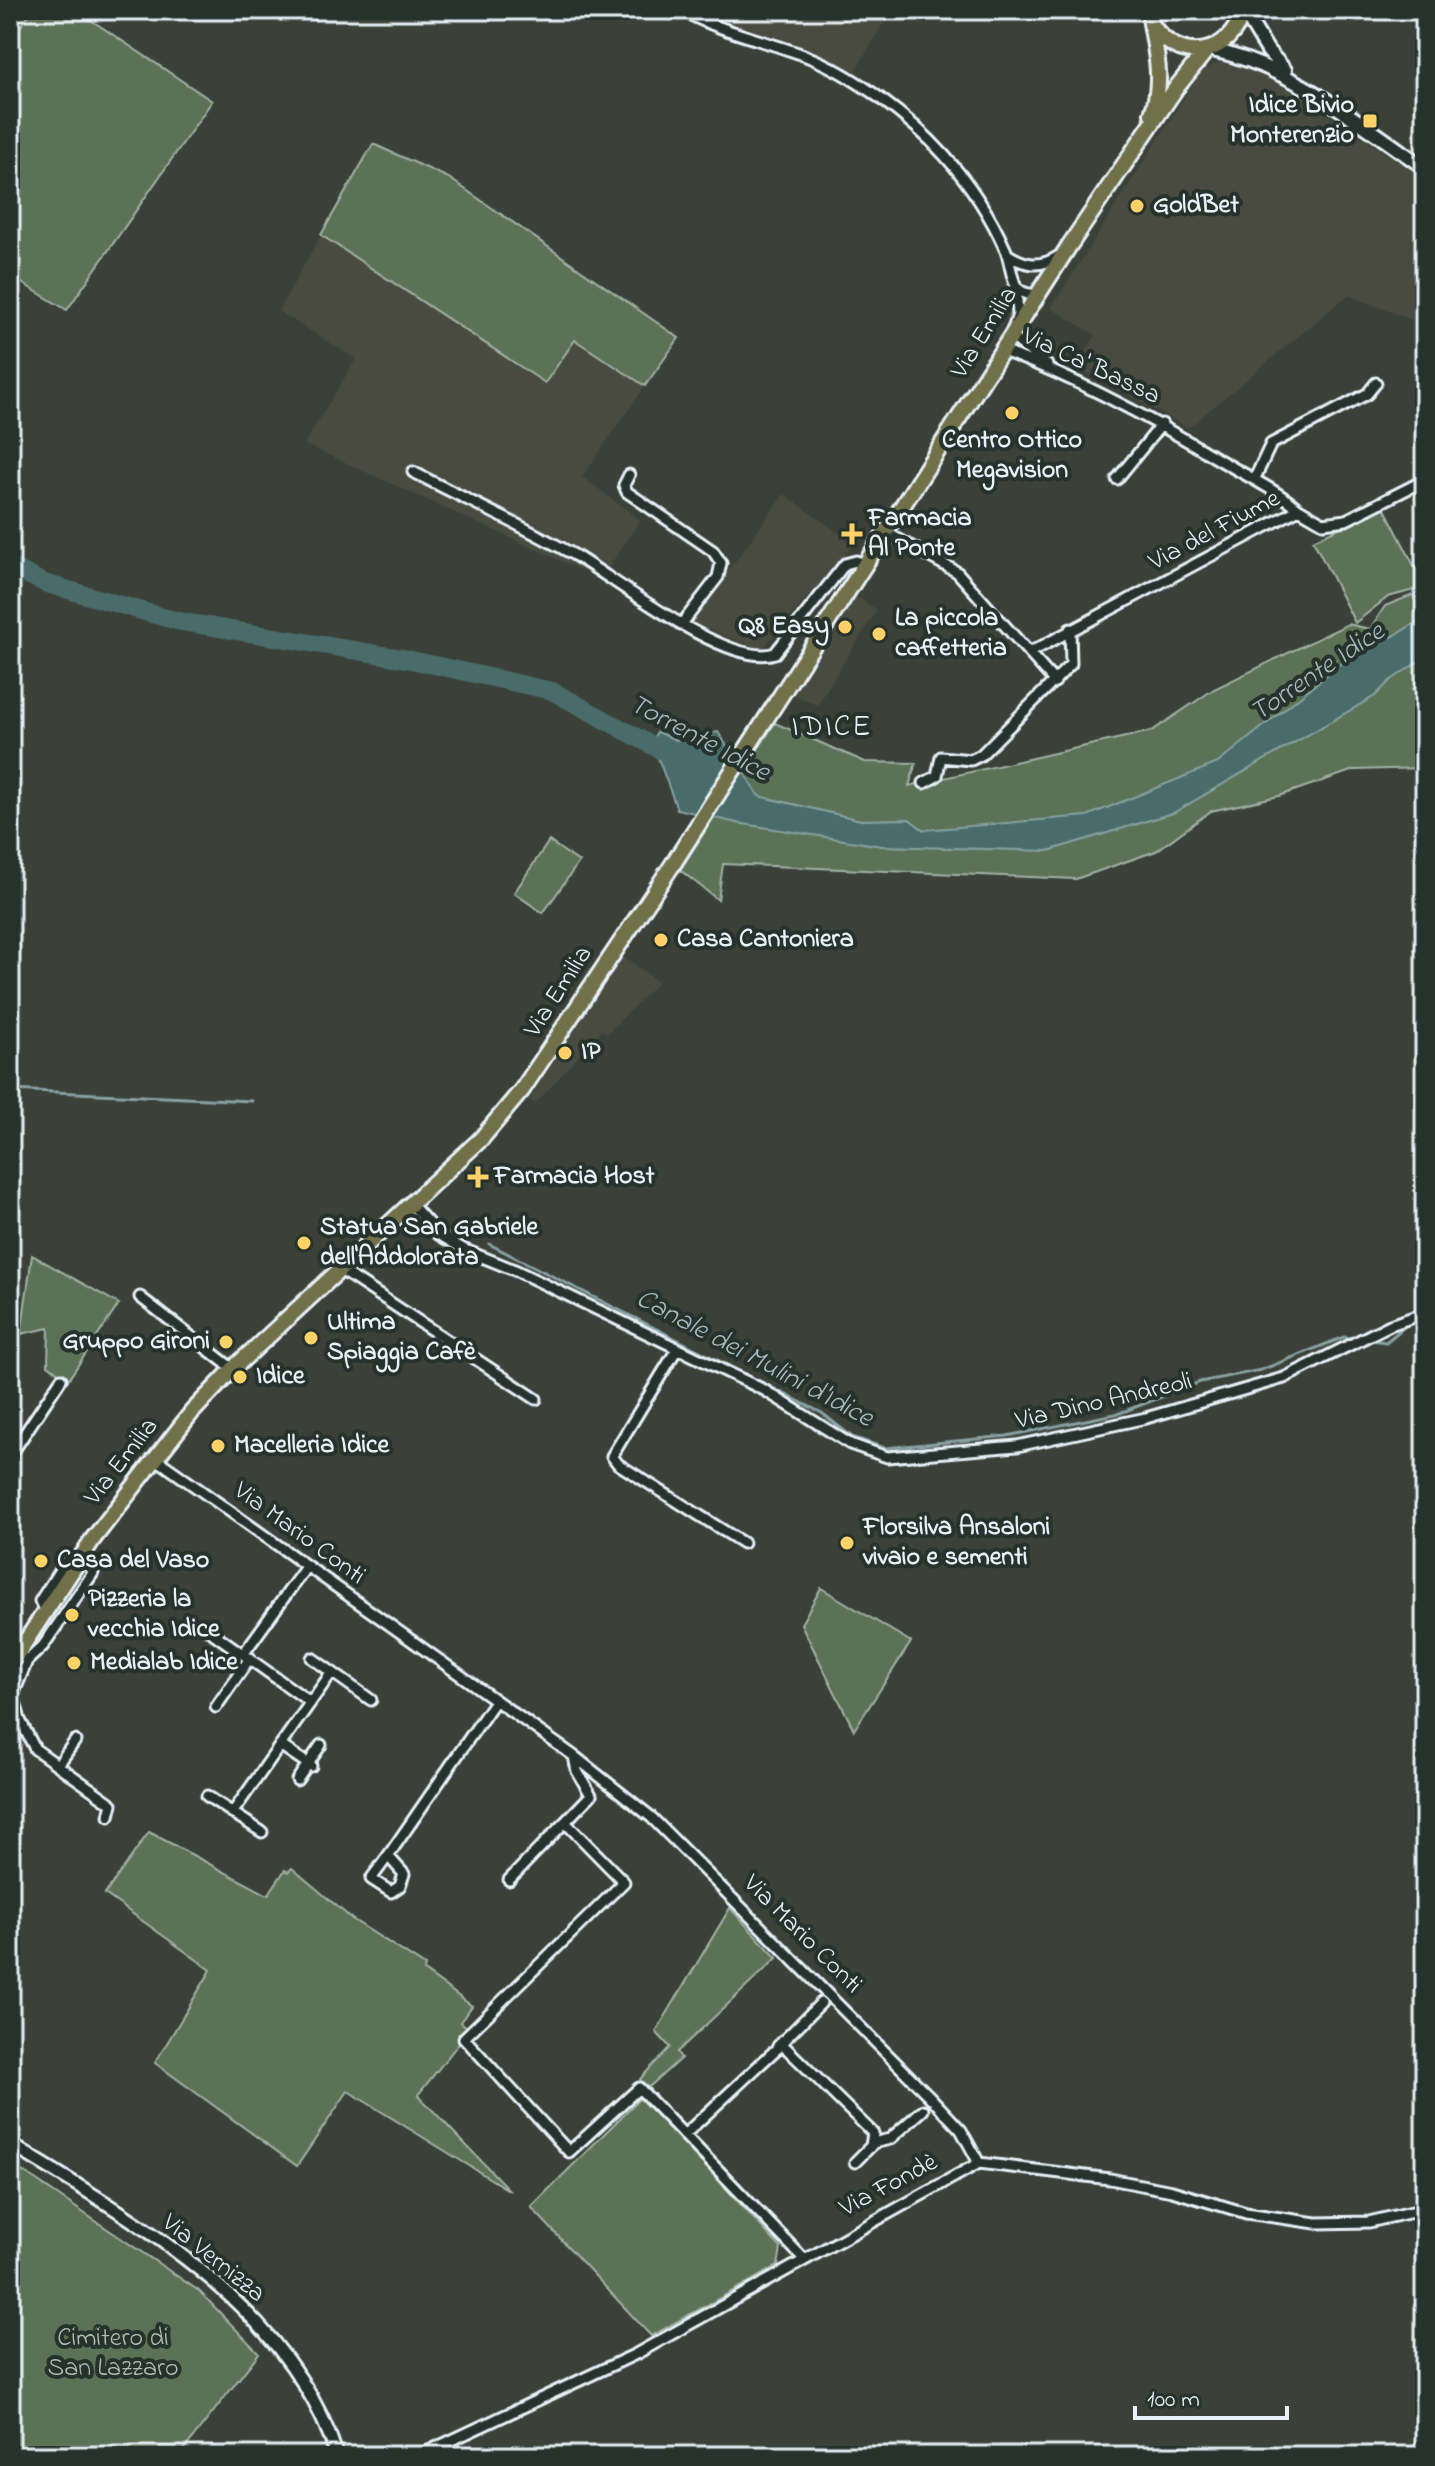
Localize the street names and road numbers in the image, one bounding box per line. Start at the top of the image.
street label: Via Emilia [941,279,1028,387]
street label: Via Ca' Bassa [1015,318,1166,416]
street label: Via del Fiume [1142,480,1288,582]
street label: Via Emilia [515,939,603,1046]
street label: Via Dino Andreoli [1011,1363,1196,1441]
street label: Via Emilia [75,1410,169,1515]
street label: Via Mario Conti [224,1472,373,1595]
street label: Via Mario Conti [733,1866,870,2003]
street label: Via Fondè [832,2144,945,2228]
street label: Via Vernizza [152,2205,273,2313]

